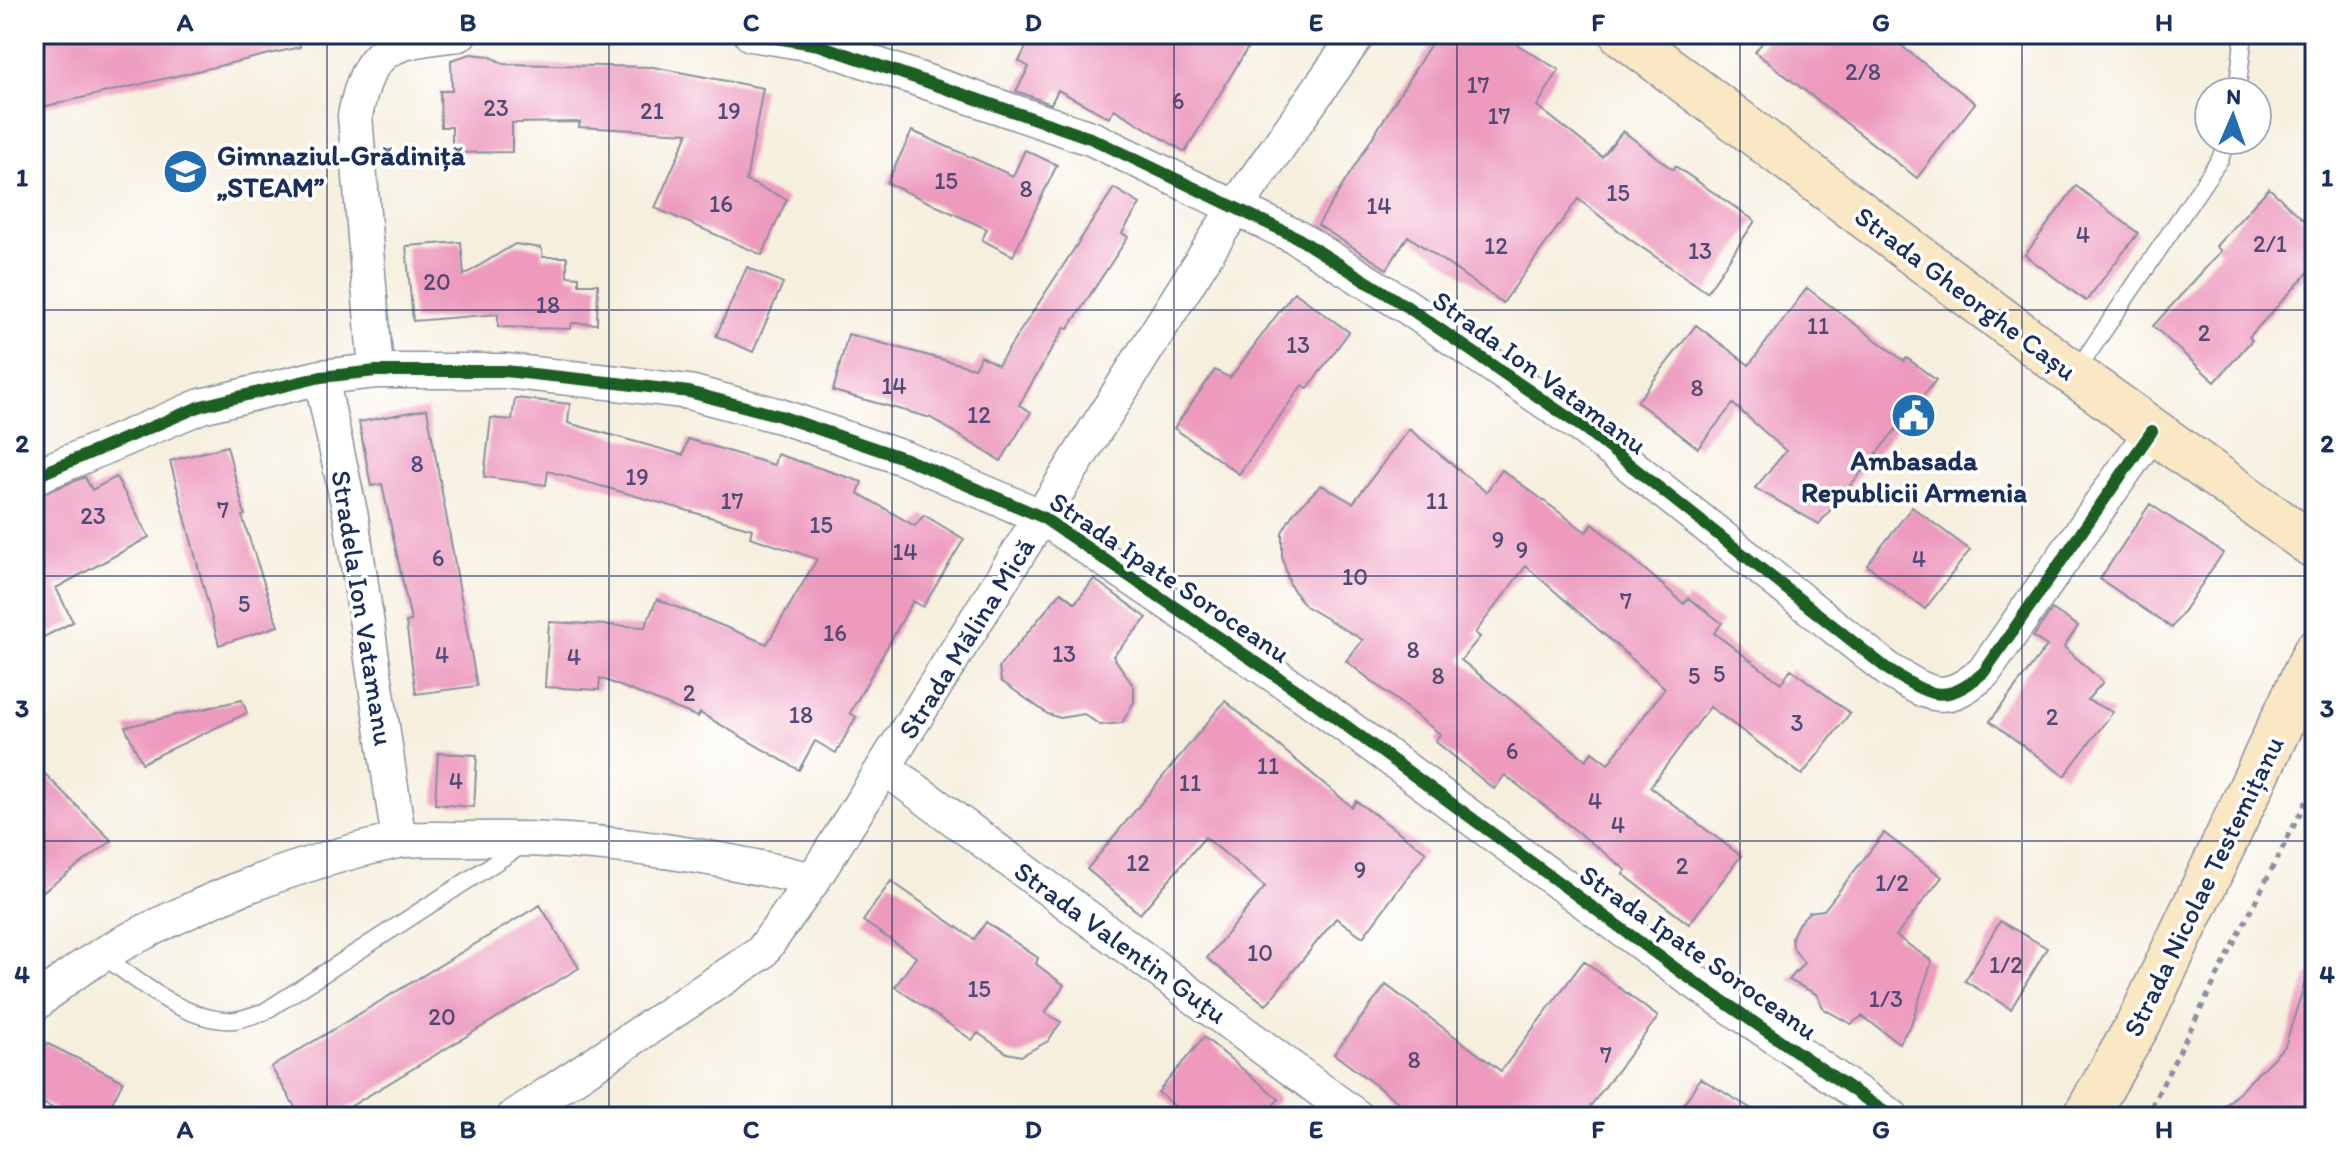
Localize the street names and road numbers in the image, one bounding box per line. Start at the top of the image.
street label: Strada Gheorghe Cașu [1848,198,2084,388]
street label: Strada Ion Vatamanu [1426,283,1654,461]
street label: Stradela Ion Vatamanu [324,468,402,748]
street label: Strada Ipate Soroceanu [1043,484,1297,670]
street label: Strada Mălina Mică [890,531,1042,745]
street label: Strada Nicolae Testemițanu [2115,730,2291,1042]
street label: Strada Valentin Guțu [1008,853,1234,1031]
street label: Strada Ipate Soroceanu [1573,857,1825,1047]

